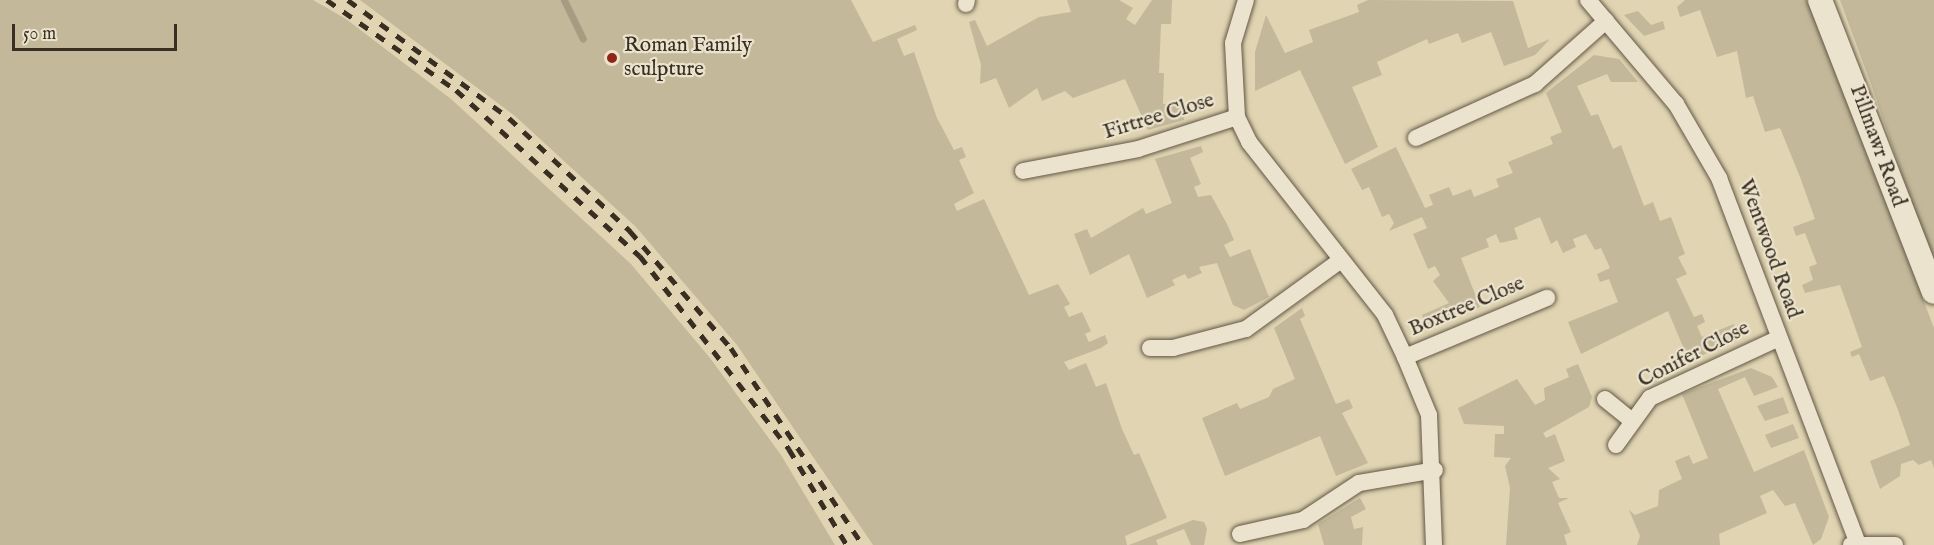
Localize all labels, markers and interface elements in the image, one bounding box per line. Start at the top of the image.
scale bar [15,12,180,50]
text: 50 m [23,23,56,46]
place label: Roman Family sculpture [624,33,752,83]
marker: Roman Family sculpture [605,51,619,65]
street label: Pillmawr Road [1843,82,1911,210]
street label: Firtree Close [1101,88,1217,146]
street label: Wentwood Road [1732,176,1806,322]
street label: Boxtree Close [1405,271,1529,343]
street label: Conifer Close [1634,316,1754,394]

